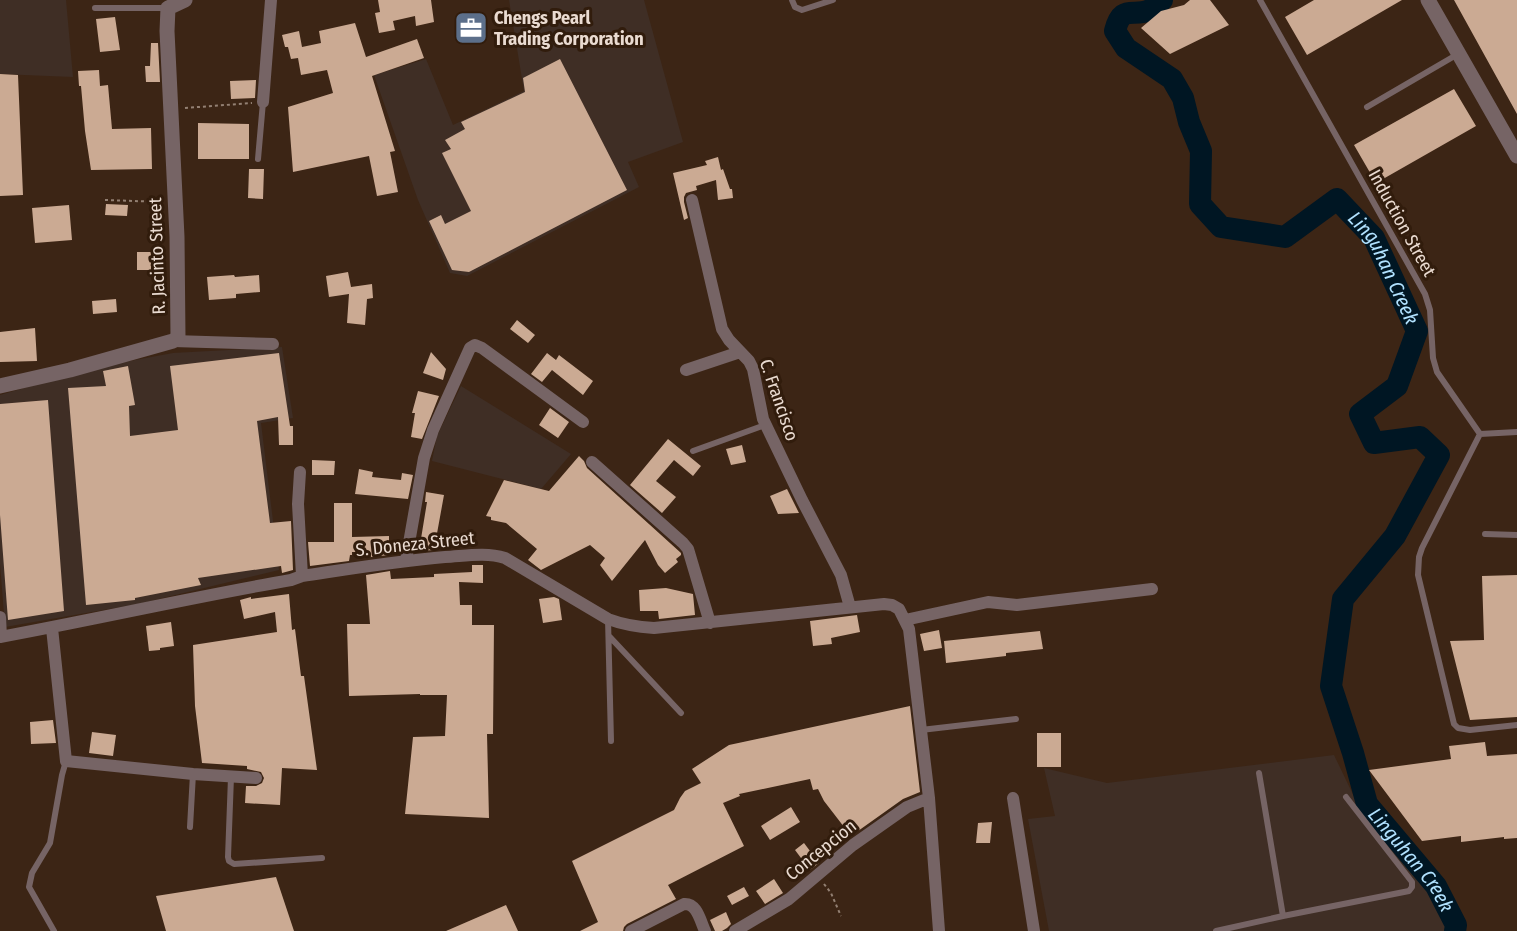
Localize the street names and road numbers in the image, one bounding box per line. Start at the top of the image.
street label: Induction Street [1364,166,1440,280]
street label: R. Jacinto Street [144,197,170,315]
street label: C. Francisco [755,356,803,444]
street label: S. Doneza Street [354,527,476,561]
street label: Concepcion [781,815,861,885]

